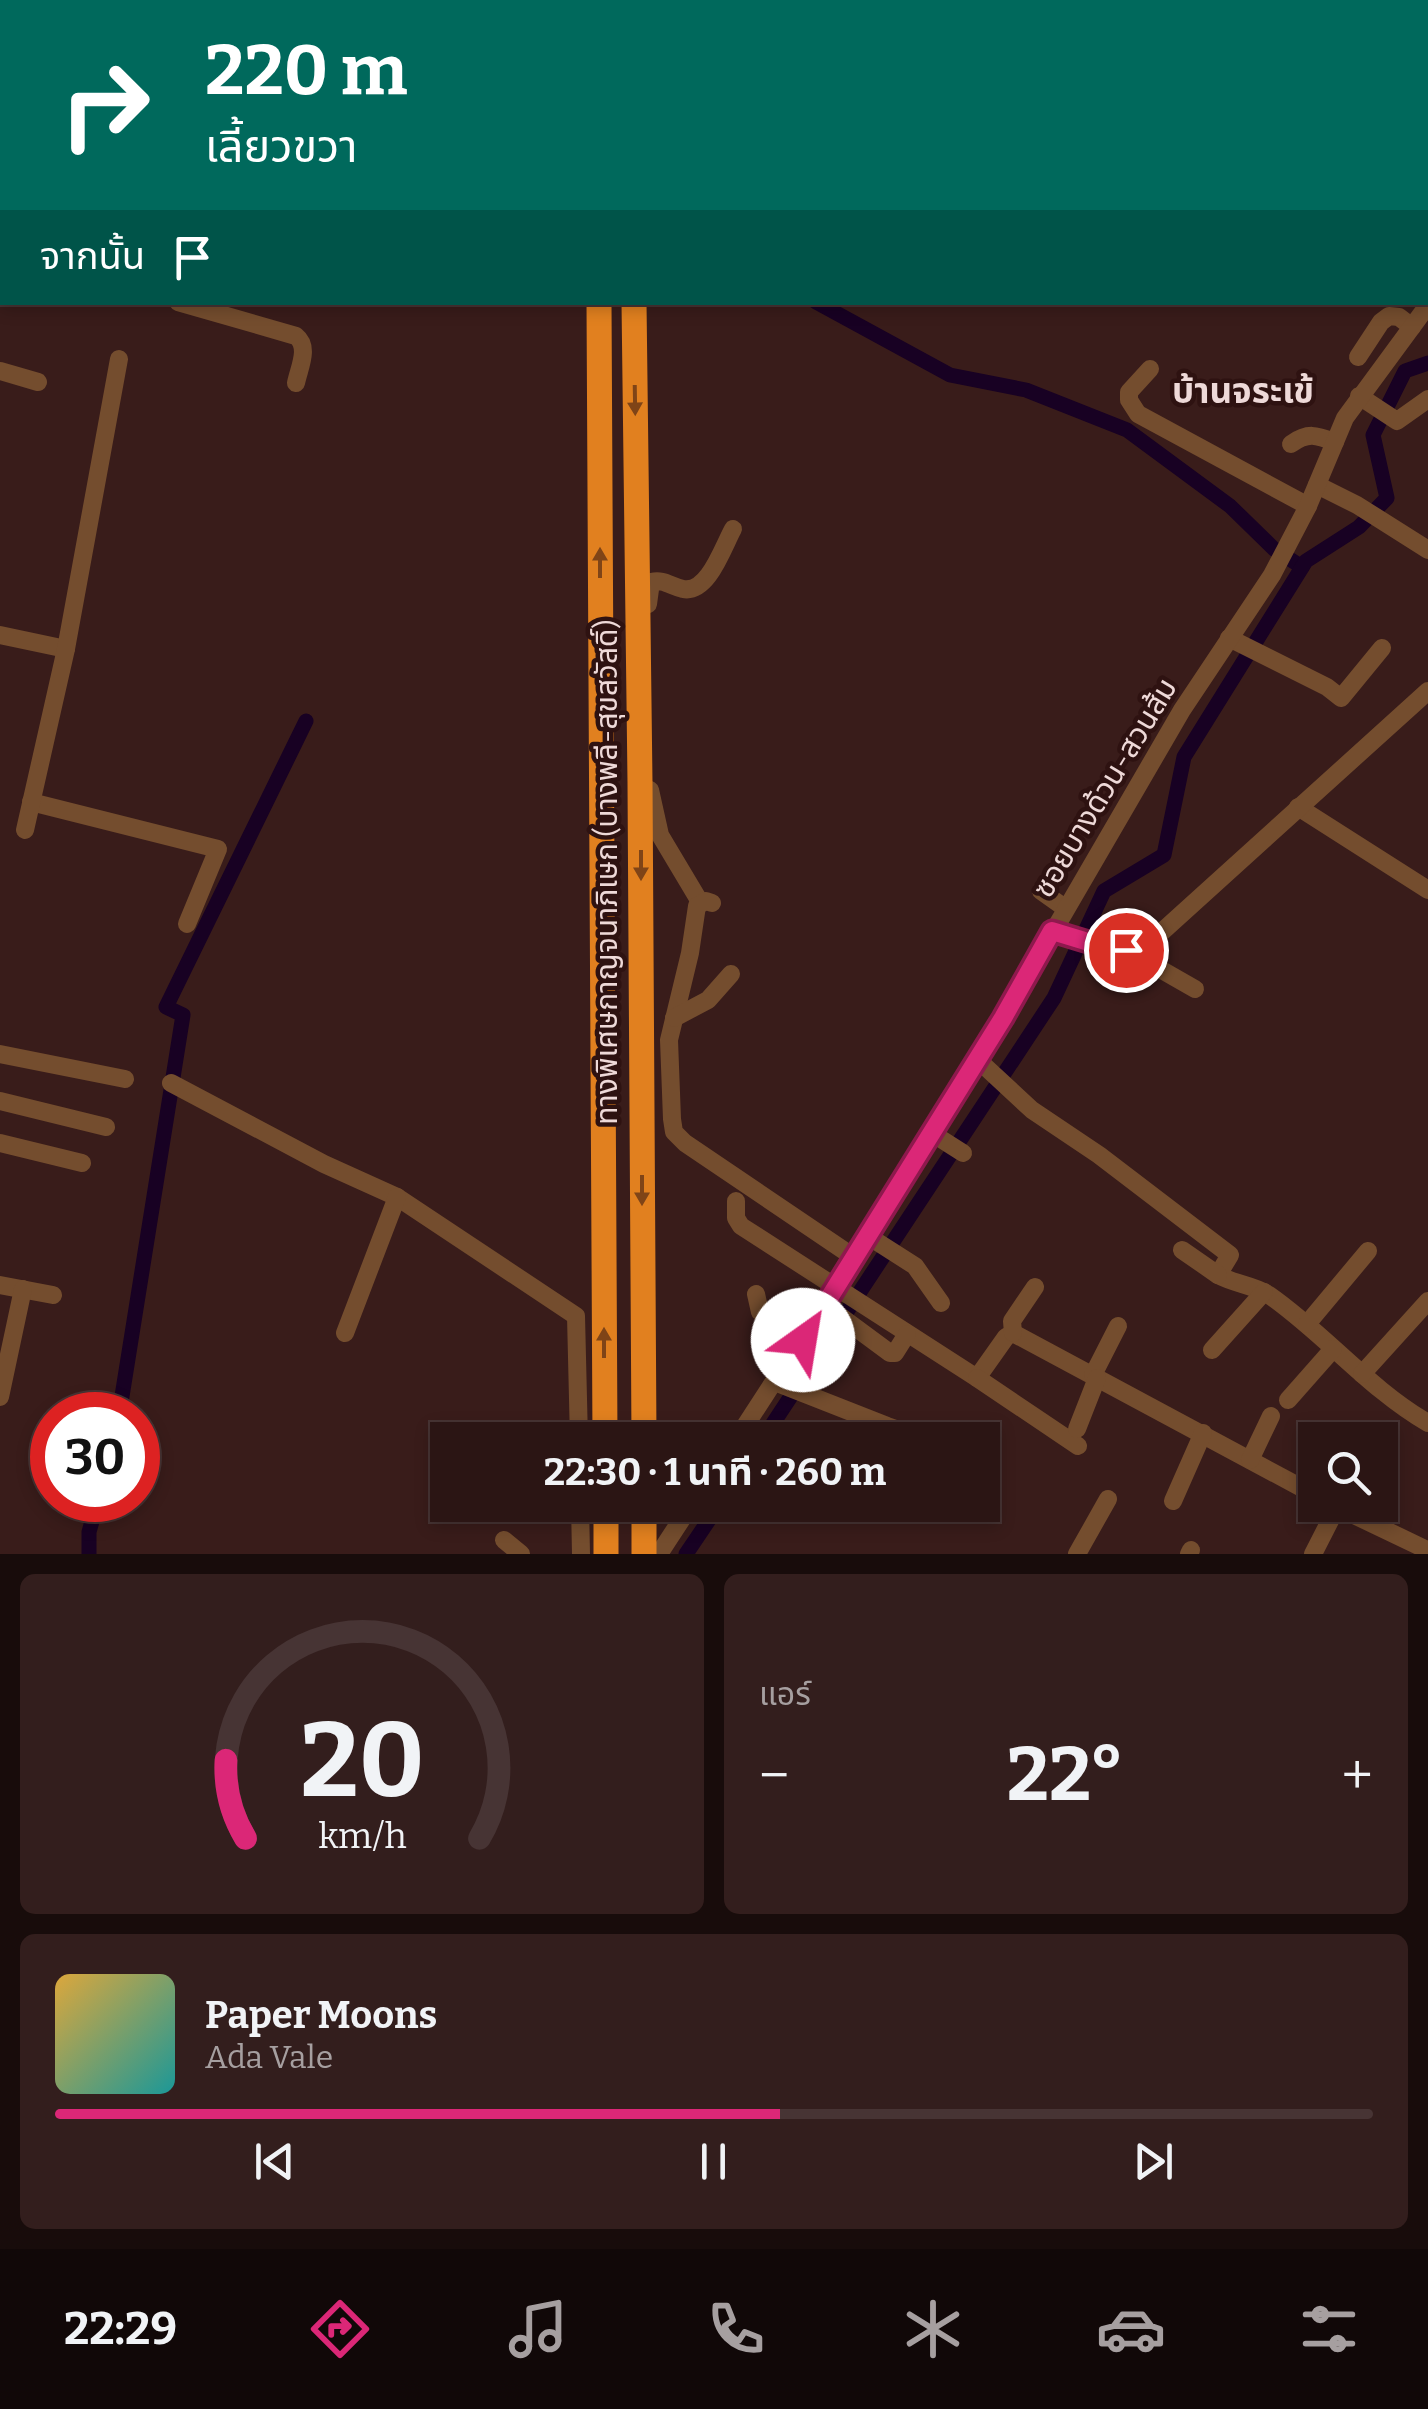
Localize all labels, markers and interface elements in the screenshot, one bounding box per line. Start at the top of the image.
text: 220 m [205,29,408,113]
icon: right [40,40,170,170]
text: เลี้ยวขวา [205,120,357,174]
icon: arrive [165,230,220,285]
text: จากนั้น [40,233,145,279]
district label: บ้านจระเข้ [1172,370,1314,412]
one-way arrow [627,384,643,416]
one-way arrow [592,546,608,578]
street label: ทางพิเศษกาญจนาภิเษก (บางพลี-สุขสวัสดิ์) [589,619,625,1125]
street label: ซอยบางด้วน-สวนส้ม [1025,672,1185,904]
one-way arrow [633,849,649,881]
pin [1084,908,1169,993]
icon: arrive [1099,923,1154,978]
one-way arrow [634,1174,650,1206]
position arrow [751,1288,855,1392]
one-way arrow [596,1326,612,1358]
speed limit sign: 30 [30,1392,160,1522]
map controls [1298,1422,1398,1522]
button: search [1298,1422,1398,1522]
text: 22:30 · 1 นาที · 260 m [544,1449,886,1495]
text: แอร์ [759,1675,811,1713]
text: 20 [300,1699,424,1824]
text: 22° [1007,1730,1124,1820]
text: − [759,1743,789,1809]
text: + [1342,1743,1373,1809]
text: km/h [318,1815,406,1857]
text: Paper Moons [205,1992,437,2038]
text: Ada Vale [205,2038,333,2076]
icon: previous [247,2134,302,2189]
icon: pause [686,2134,741,2189]
icon: next [1126,2134,1181,2189]
icon: directions [305,2294,375,2364]
icon: music [503,2294,573,2364]
icon: phone [701,2294,771,2364]
icon: climate [898,2294,968,2364]
icon: car [1096,2294,1166,2364]
icon: filters [1294,2294,1364,2364]
text: 22:29 [64,2302,177,2356]

